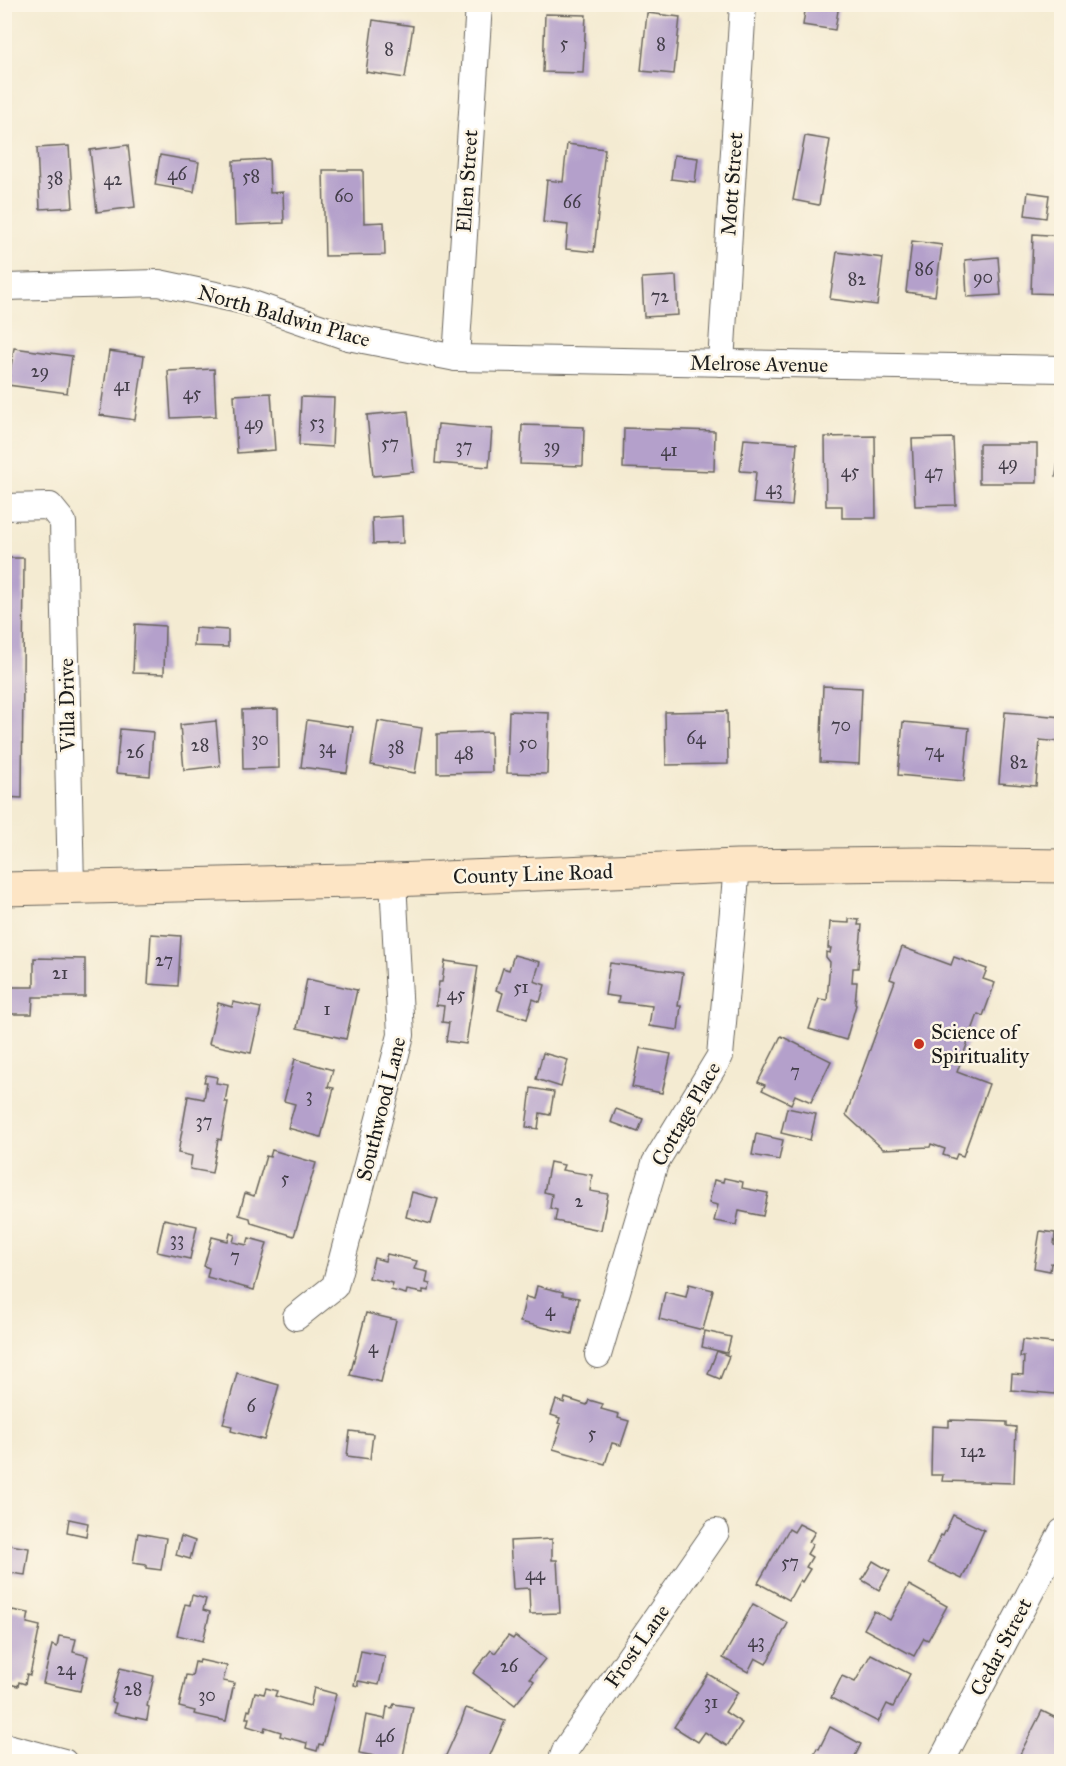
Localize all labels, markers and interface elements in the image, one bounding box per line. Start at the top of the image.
house number: 5 [560,32,569,54]
house number: 8 [656,33,666,55]
house number: 8 [384,38,394,60]
street label: Ellen Street [450,128,484,233]
street label: Mott Street [715,131,749,237]
house number: 46 [167,163,187,185]
house number: 58 [242,165,260,187]
house number: 38 [47,167,63,189]
house number: 42 [104,168,123,190]
house number: 60 [334,185,354,207]
house number: 66 [563,191,582,213]
house number: 86 [915,258,934,280]
house number: 90 [973,266,993,288]
house number: 82 [848,268,866,290]
street label: North Baldwin Place [195,279,373,353]
house number: 72 [651,285,669,307]
street label: Melrose Avenue [690,350,829,378]
house number: 29 [31,360,49,382]
house number: 41 [113,374,131,396]
house number: 45 [183,382,202,404]
house number: 53 [309,411,325,433]
house number: 49 [244,412,264,434]
house number: 57 [381,432,399,454]
house number: 37 [456,435,472,457]
house number: 39 [544,435,560,457]
house number: 41 [660,439,678,461]
house number: 49 [998,452,1018,474]
house number: 45 [841,460,860,482]
house number: 47 [925,461,943,483]
house number: 43 [765,477,783,499]
street label: Villa Drive [53,658,81,753]
house number: 70 [831,714,851,736]
house number: 64 [686,727,707,749]
house number: 30 [251,728,269,750]
house number: 50 [519,732,537,754]
house number: 28 [191,734,209,756]
house number: 34 [318,736,337,758]
house number: 38 [388,736,404,758]
house number: 74 [924,740,945,762]
house number: 26 [126,741,145,763]
house number: 48 [454,742,474,764]
house number: 82 [1010,751,1028,773]
street label: County Line Road [453,858,614,890]
house number: 27 [155,949,173,971]
house number: 21 [52,962,68,984]
house number: 51 [513,976,529,998]
house number: 45 [447,983,466,1005]
house number: 1 [323,998,331,1020]
place label: Science of Spirituality [931,1019,1030,1069]
street label: Southwood Lane [351,1034,412,1184]
marker: Science of Spirituality [912,1037,926,1051]
street label: Cottage Place [646,1057,726,1171]
house number: 7 [790,1060,800,1082]
house number: 3 [305,1084,313,1106]
house number: 37 [196,1110,212,1132]
house number: 5 [281,1167,290,1189]
house number: 2 [575,1190,584,1212]
house number: 33 [170,1228,184,1250]
house number: 7 [230,1245,240,1267]
house number: 4 [545,1299,556,1321]
house number: 4 [368,1336,379,1358]
house number: 6 [246,1395,256,1417]
house number: 5 [588,1422,597,1444]
house number: 142 [960,1440,986,1462]
house number: 57 [781,1551,799,1573]
house number: 44 [525,1563,546,1585]
street label: Cedar Street [964,1593,1038,1700]
street label: Frost Lane [599,1599,675,1693]
house number: 43 [747,1630,765,1652]
house number: 26 [500,1655,519,1677]
house number: 24 [57,1658,76,1680]
house number: 28 [124,1678,142,1700]
house number: 30 [198,1684,216,1706]
house number: 31 [704,1691,718,1713]
house number: 46 [375,1725,395,1747]

